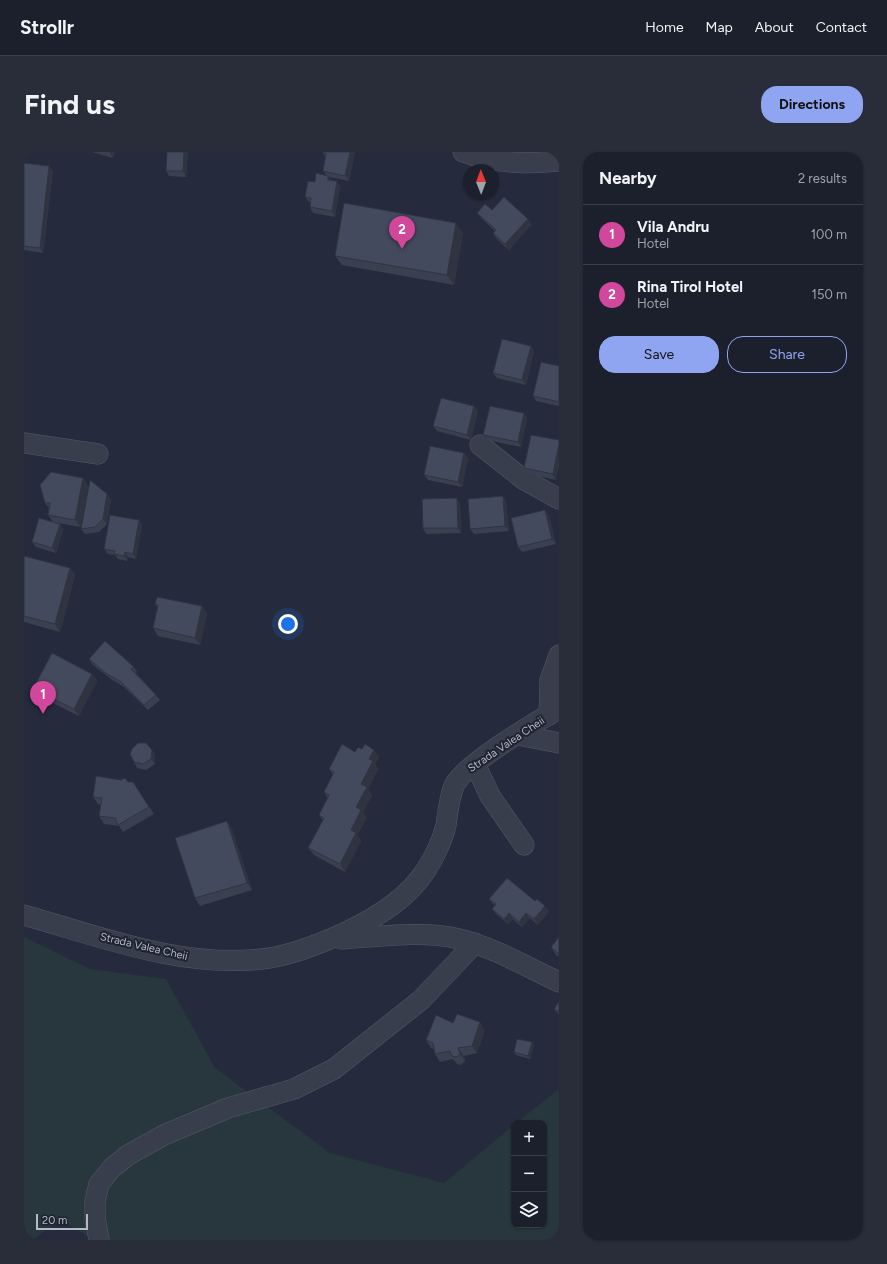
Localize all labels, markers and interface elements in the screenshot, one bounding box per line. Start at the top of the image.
text: Strollr [20,16,74,39]
text: Home [645,19,684,36]
text: Map [706,19,733,36]
text: About [755,19,794,36]
text: Contact [816,19,867,36]
button: Directions [761,86,863,123]
text: Find us [24,87,115,121]
north arrow [463,164,499,200]
text: Nearby [599,168,657,188]
text: 2 results [798,171,847,186]
pin: 2 [389,216,415,249]
text: Vila Andru [637,218,709,236]
text: 1 [609,227,615,242]
text: 100 m [811,227,847,242]
text: Hotel [637,236,669,251]
text: Rina Tirol Hotel [637,278,743,296]
text: 2 [608,287,616,302]
text: 150 m [812,287,847,302]
text: Hotel [637,296,669,311]
button: Save [599,336,719,373]
button: Share [727,336,847,373]
your location [278,614,298,634]
pin: 1 [30,681,56,714]
street label: Strada Valea Cheii [465,714,547,775]
street label: Strada Valea Cheii [99,930,189,963]
map controls [511,1120,547,1228]
button: + [511,1120,547,1156]
button: − [511,1156,547,1192]
button: layers [511,1192,547,1228]
scale bar [36,1212,88,1231]
text: 20 m [42,1214,67,1227]

